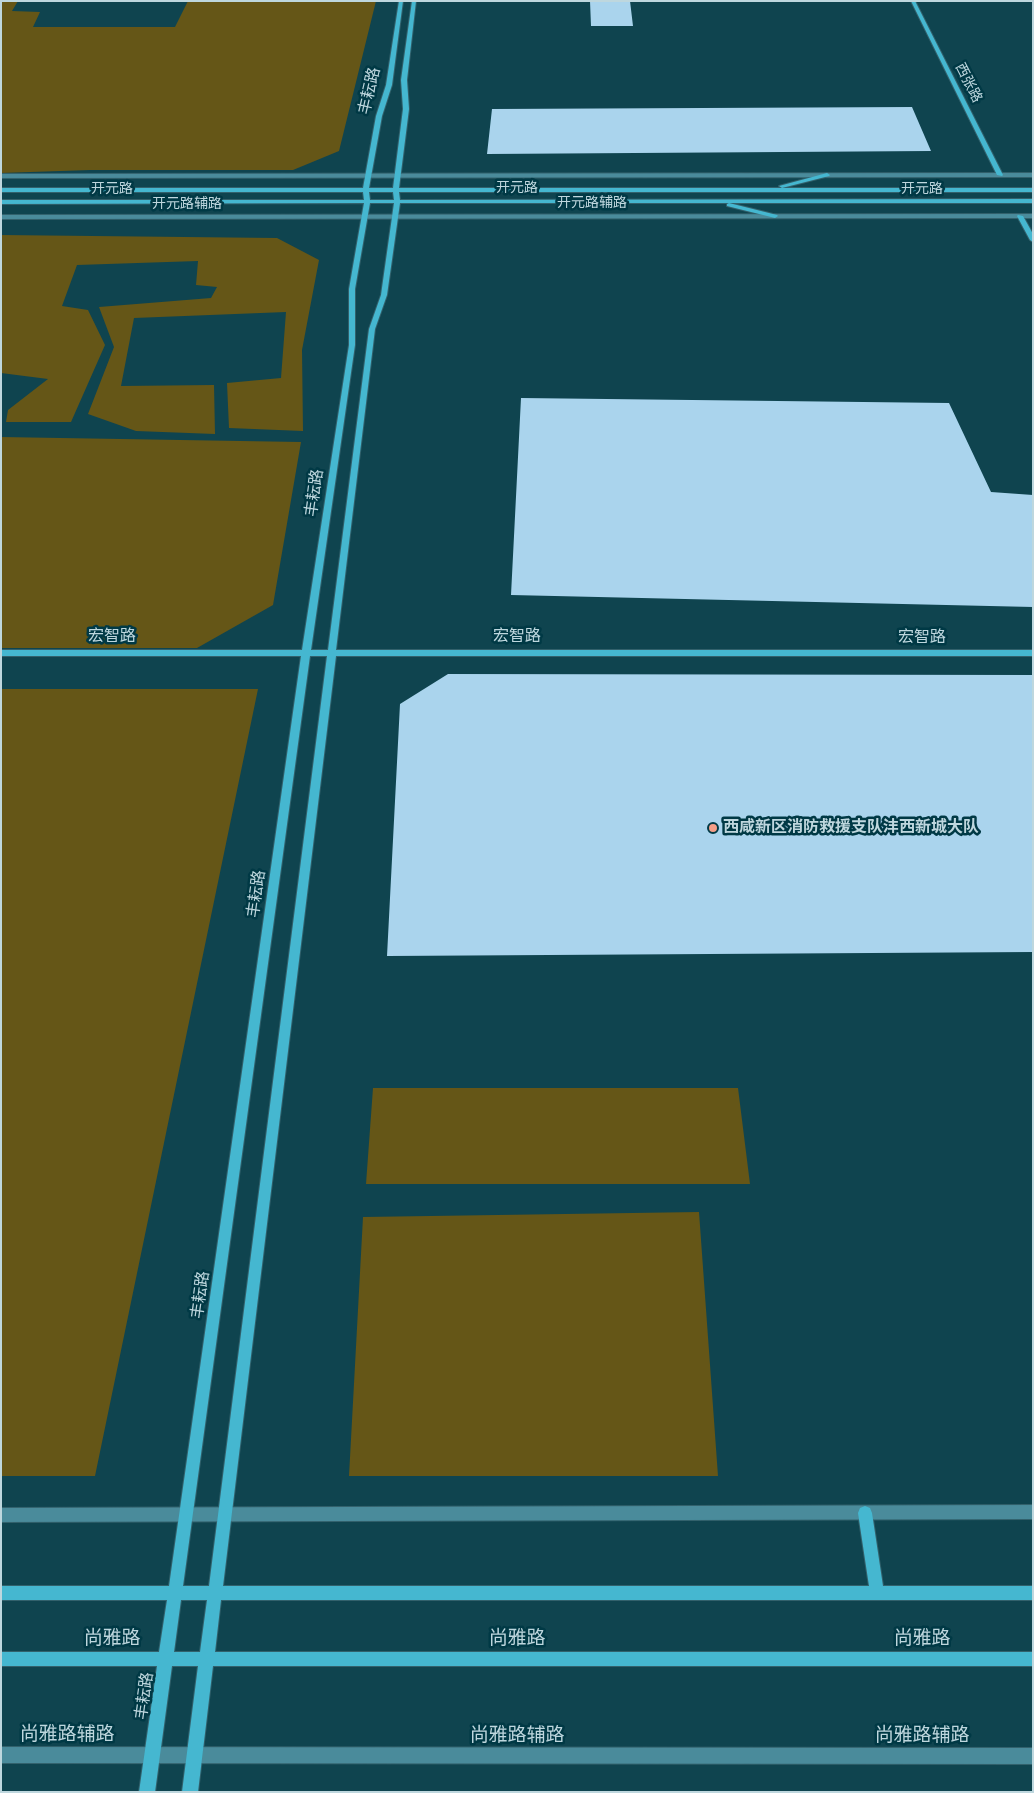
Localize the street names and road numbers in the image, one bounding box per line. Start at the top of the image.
street label: 西张路 [951,60,985,106]
street label: 丰耘路 [355,65,385,117]
street label: 开元路 [496,180,538,196]
street label: 开元路 [91,181,133,197]
street label: 开元路 [901,181,943,197]
street label: 开元路辅路 [557,195,627,211]
street label: 开元路辅路 [152,196,222,212]
street label: 丰耘路 [302,468,328,518]
street label: 宏智路 [88,627,136,647]
street label: 宏智路 [493,627,541,647]
street label: 宏智路 [898,628,946,648]
street label: 丰耘路 [244,869,270,919]
street label: 丰耘路 [188,1270,214,1320]
street label: 尚雅路 [84,1628,140,1650]
street label: 尚雅路 [489,1628,545,1650]
street label: 尚雅路 [894,1628,950,1650]
street label: 丰耘路 [132,1671,158,1721]
street label: 尚雅路辅路 [20,1724,114,1746]
street label: 尚雅路辅路 [470,1725,564,1747]
street label: 尚雅路辅路 [875,1725,969,1747]

